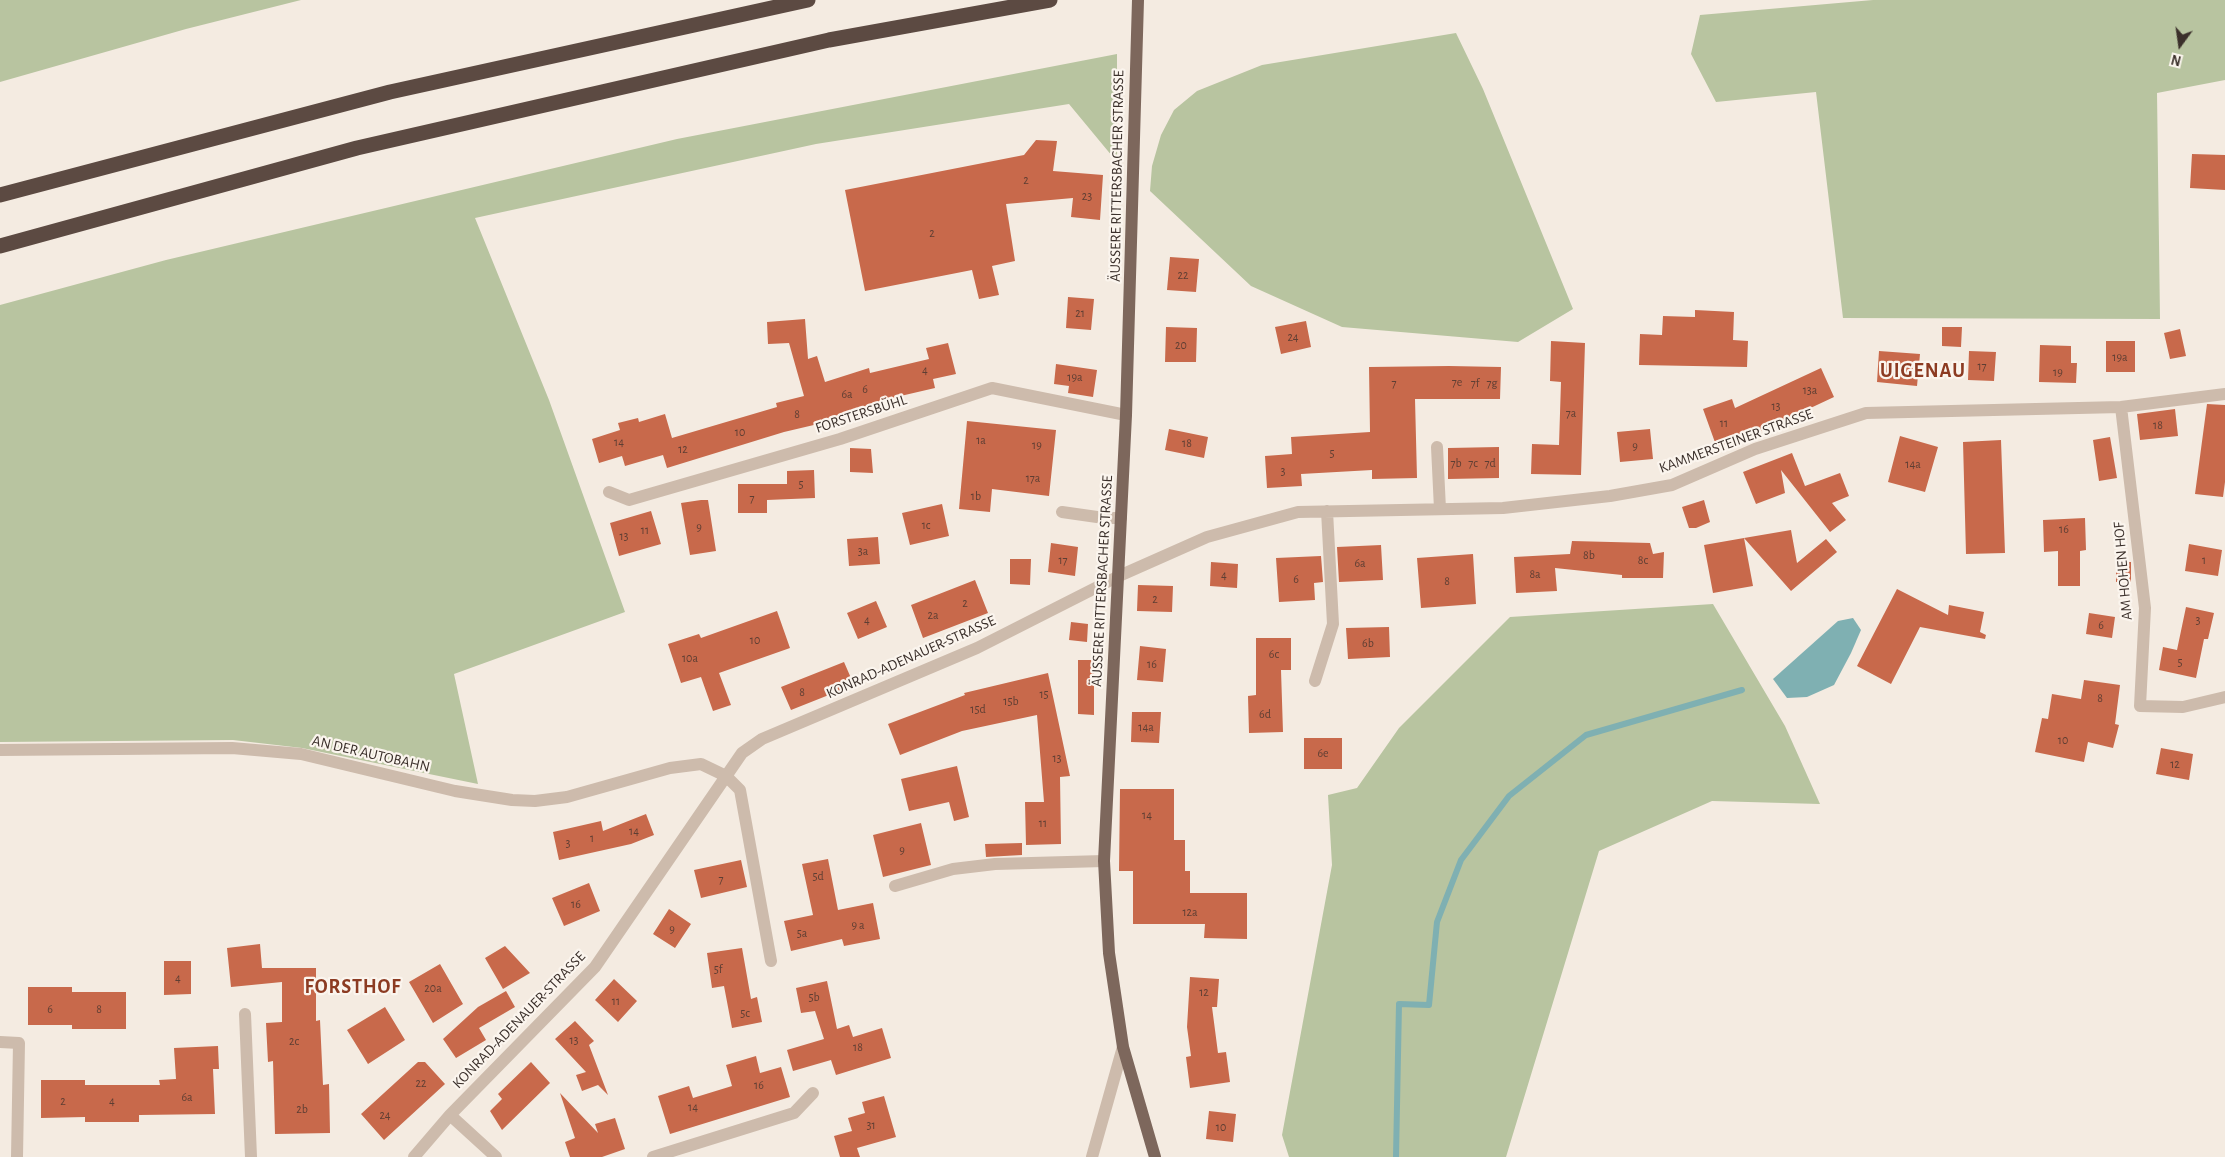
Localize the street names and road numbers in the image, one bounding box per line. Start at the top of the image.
street label: ÄUSSERE RITTERSBACHER STRASSE [1106,70,1128,282]
street label: FORSTERSBÜHL [813,391,909,437]
street label: KAMMERSTEINER STRASSE [1657,405,1815,477]
street label: ÄUSSERE RITTERSBACHER STRASSE [1087,475,1117,687]
street label: AM HOHEN HOF [2110,521,2136,621]
street label: KONRAD-ADENAUER-STRASSE [824,611,998,703]
street label: AN DER AUTOBAHN [310,732,432,776]
street label: KONRAD-ADENAUER-STRASSE [449,948,589,1092]

